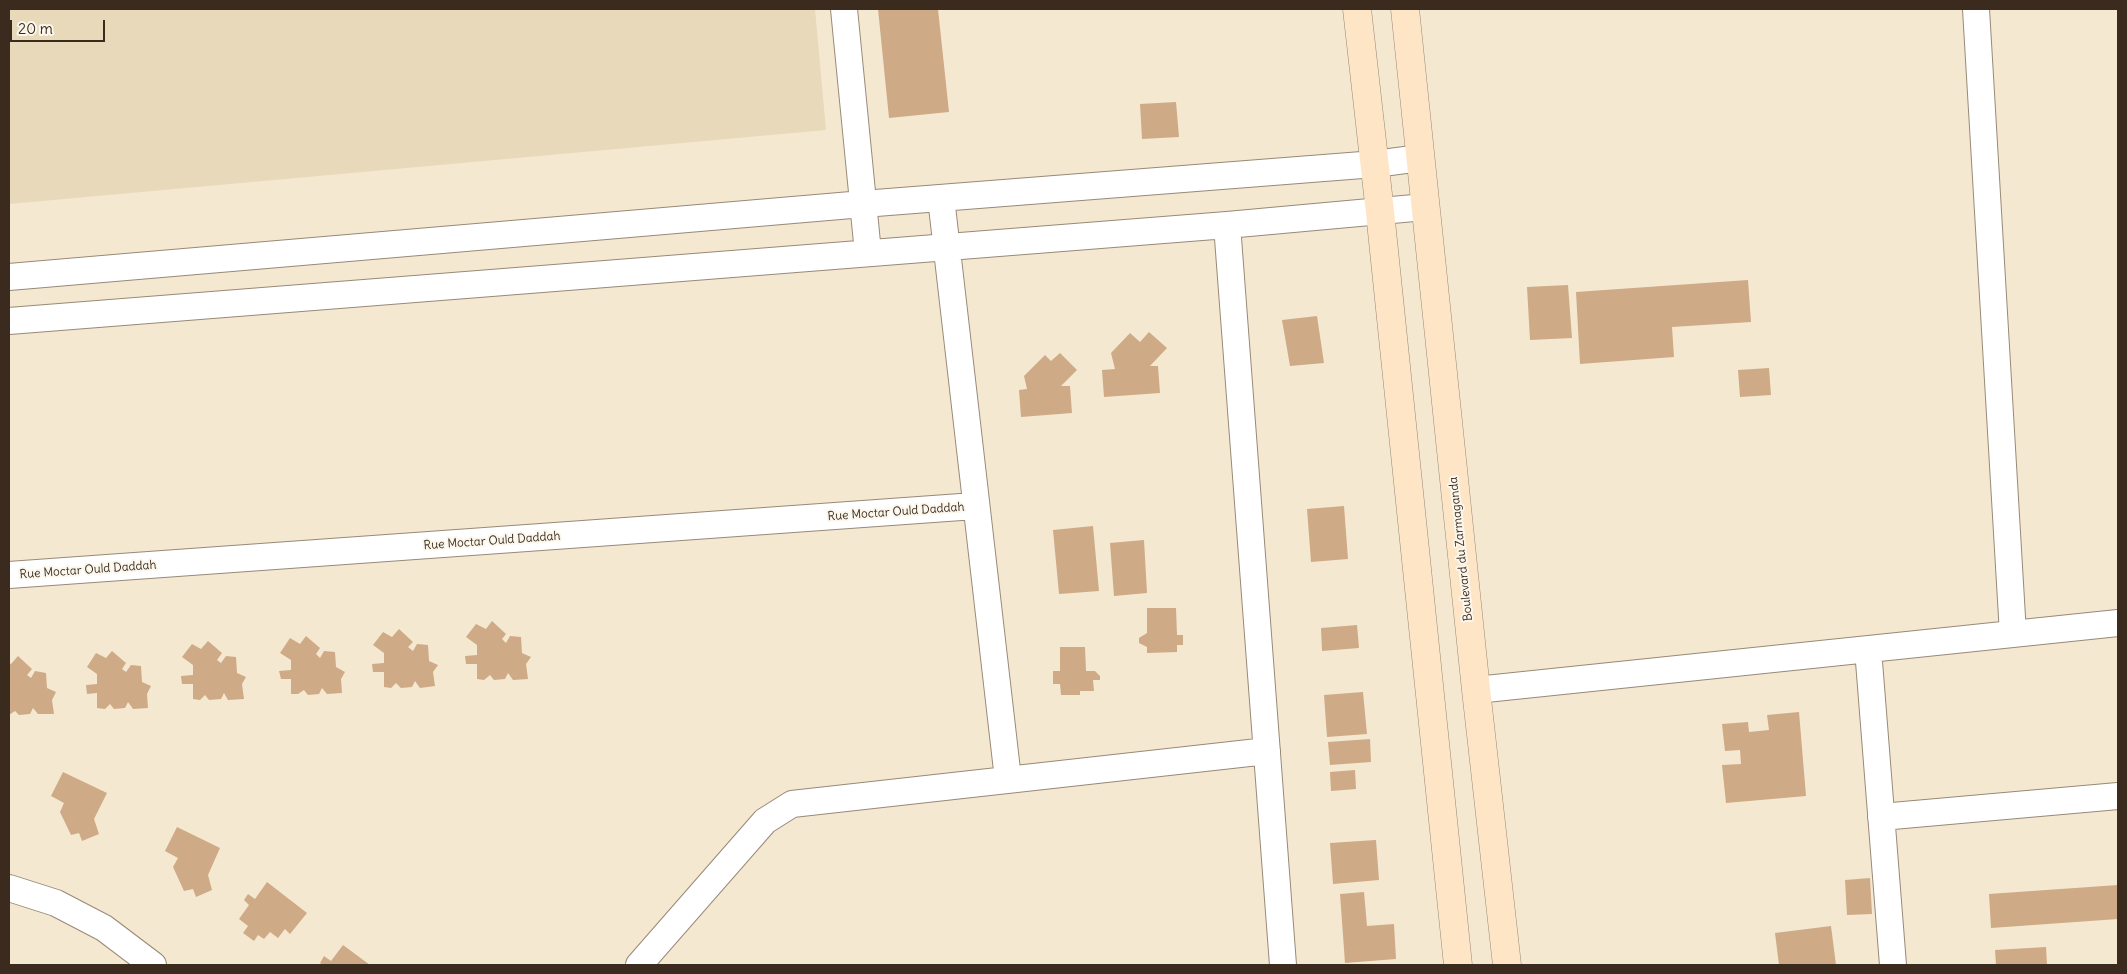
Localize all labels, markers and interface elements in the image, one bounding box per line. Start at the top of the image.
scale bar [12,10,108,42]
text: 20 m [18,19,53,38]
street label: Boulevard du Zarmaganda [1446,476,1476,622]
street label: Rue Moctar Ould Daddah [827,500,965,524]
street label: Rue Moctar Ould Daddah [423,529,561,553]
street label: Rue Moctar Ould Daddah [19,558,157,582]

